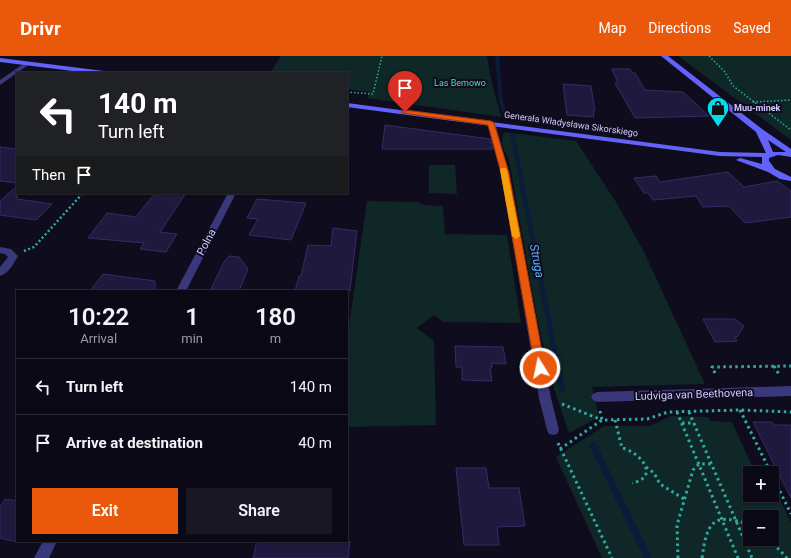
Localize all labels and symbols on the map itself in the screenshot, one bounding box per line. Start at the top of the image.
pin [388,71,422,112]
park label: Las Bemowo [434,78,486,88]
shop icon: Muu-minek [705,95,731,128]
place label: Muu-minek [734,103,781,113]
street label: Generała Władysława Sikorskiego [503,110,639,138]
street label: Polna [194,227,219,258]
water label: Struga [527,243,547,279]
position arrow [519,347,561,389]
street label: Ludviga van Beethovena [635,386,753,403]

